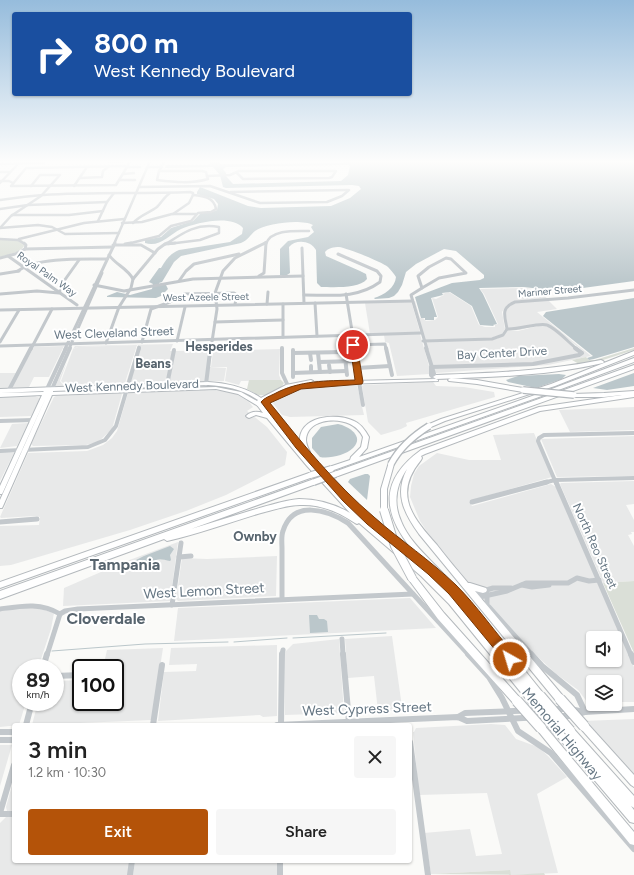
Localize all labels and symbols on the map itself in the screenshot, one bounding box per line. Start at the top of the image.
street label: Royal Palm Way [14,249,80,300]
street label: Mariner Street [517,282,583,300]
street label: West Azeele Street [163,290,249,304]
street label: West Cleveland Street [54,324,175,342]
pin [336,328,370,362]
district label: Hesperides [185,339,253,354]
street label: Bay Center Drive [457,344,548,362]
district label: Beans [135,356,171,371]
street label: West Kennedy Boulevard [65,377,199,395]
street label: North Reo Street [570,501,620,591]
district label: Ownby [233,529,277,544]
district label: Tampania [90,555,160,574]
street label: West Lemon Street [143,579,265,603]
district label: Cloverdale [67,609,146,628]
position arrow [489,638,531,680]
speed limit sign: 100 [72,659,124,711]
street label: Memorial Highway [518,684,606,784]
street label: West Cypress Street [302,698,432,720]

